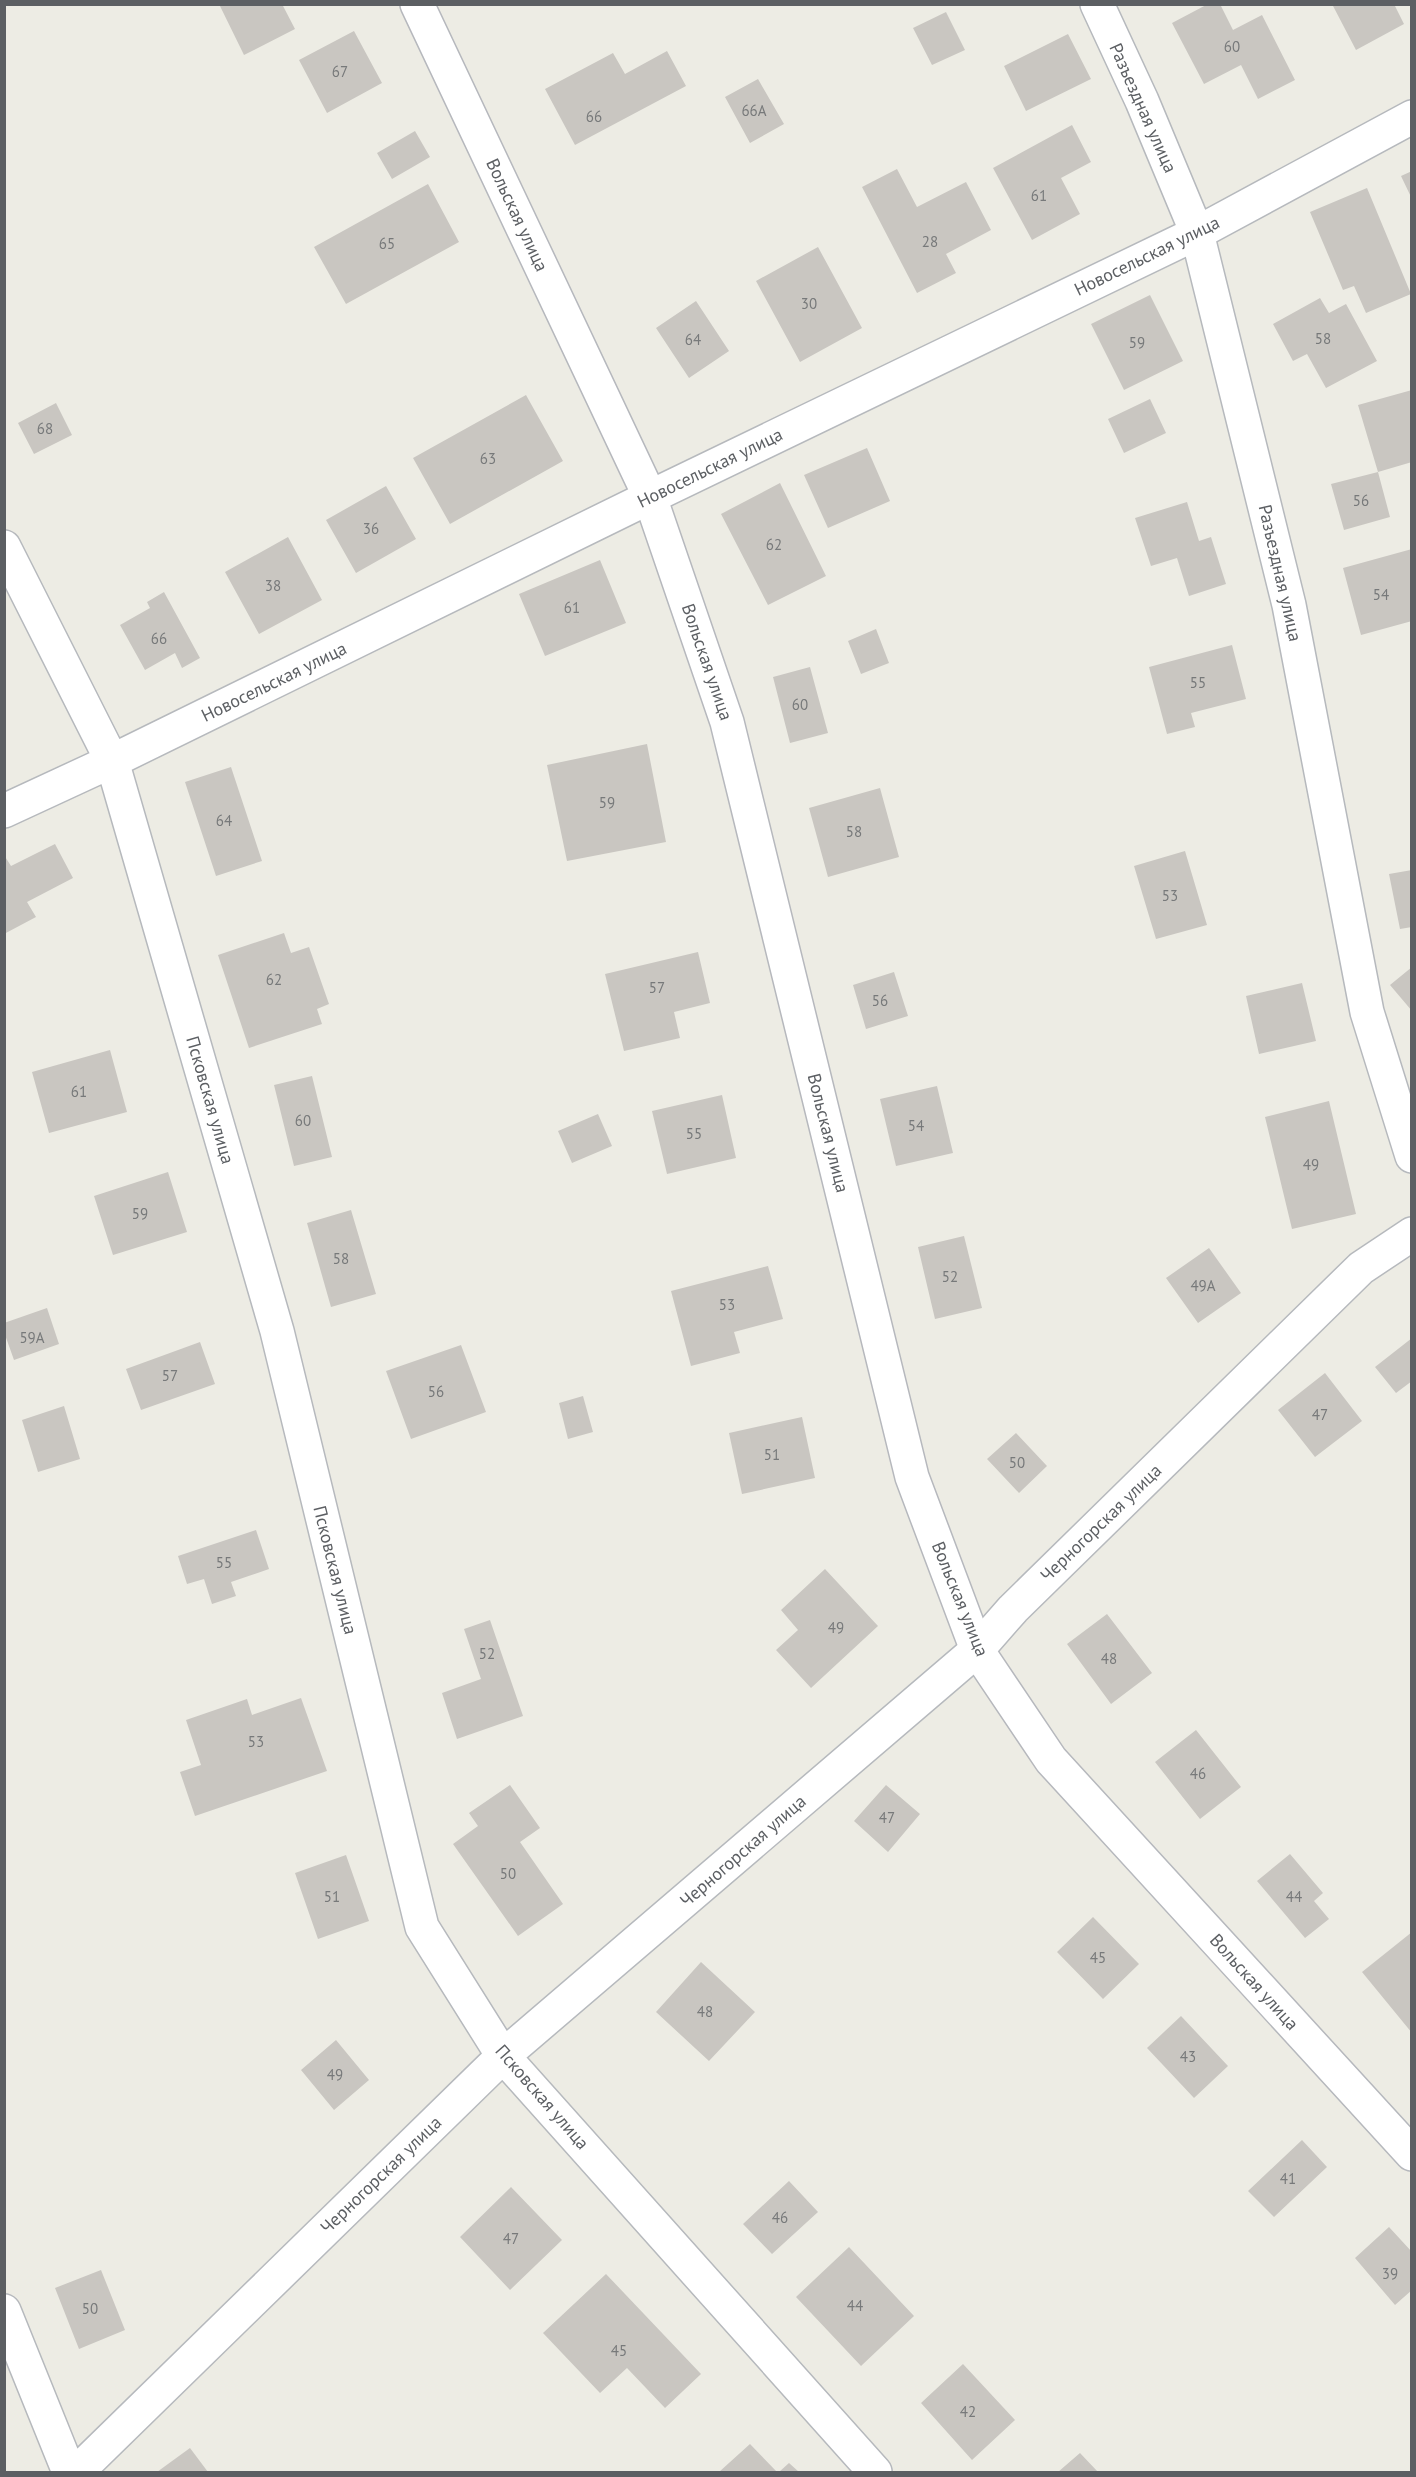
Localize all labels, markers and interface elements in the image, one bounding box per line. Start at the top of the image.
house number: 60 [1224,37,1240,56]
street label: Разъездная улица [1105,39,1182,176]
house number: 67 [332,62,348,81]
house number: 66А [741,101,767,120]
house number: 66 [586,107,602,126]
street label: Вольская улица [481,155,554,275]
house number: 61 [1031,186,1047,205]
street label: Новосельская улица [1070,210,1223,301]
house number: 28 [922,232,938,251]
house number: 65 [379,234,395,253]
house number: 30 [801,294,817,313]
house number: 58 [1315,329,1331,348]
house number: 64 [685,330,701,349]
house number: 59 [1129,333,1145,352]
house number: 68 [37,419,53,438]
street label: Новосельская улица [633,422,786,513]
house number: 63 [480,449,496,468]
house number: 56 [1353,491,1369,510]
street label: Разъездная улица [1254,502,1307,644]
house number: 36 [363,519,379,538]
house number: 62 [766,535,782,554]
house number: 38 [265,576,281,595]
house number: 54 [1373,585,1389,604]
house number: 61 [564,598,580,617]
street label: Вольская улица [677,600,738,723]
house number: 66 [151,629,167,648]
street label: Новосельская улица [197,636,350,727]
house number: 55 [1190,673,1206,692]
house number: 60 [792,695,808,714]
house number: 59 [599,793,615,812]
house number: 64 [216,811,232,830]
house number: 58 [846,822,862,841]
house number: 53 [1162,886,1178,905]
house number: 62 [266,970,282,989]
house number: 57 [649,978,665,997]
house number: 56 [872,991,888,1010]
street label: Псковская улица [181,1033,240,1166]
street label: Вольская улица [803,1071,854,1195]
house number: 61 [71,1082,87,1101]
house number: 60 [295,1111,311,1130]
house number: 54 [908,1116,924,1135]
house number: 55 [686,1124,702,1143]
house number: 49 [1303,1155,1319,1174]
house number: 59 [132,1204,148,1223]
house number: 58 [333,1249,349,1268]
house number: 52 [942,1267,958,1286]
house number: 49А [1190,1276,1216,1295]
house number: 53 [719,1295,735,1314]
house number: 59А [19,1328,45,1347]
house number: 57 [162,1366,178,1385]
house number: 56 [428,1382,444,1401]
house number: 47 [1312,1405,1328,1424]
house number: 51 [764,1445,780,1464]
house number: 50 [1009,1453,1025,1472]
street label: Черногорская улица [1035,1459,1166,1586]
street label: Псковская улица [308,1503,363,1637]
street label: Вольская улица [927,1538,994,1660]
house number: 55 [216,1553,232,1572]
house number: 49 [828,1618,844,1637]
house number: 52 [479,1644,495,1663]
house number: 48 [1101,1649,1117,1668]
house number: 53 [248,1732,264,1751]
house number: 46 [1190,1764,1206,1783]
street label: Черногорская улица [675,1790,810,1912]
house number: 47 [879,1808,895,1827]
house number: 50 [500,1864,516,1883]
house number: 51 [324,1887,340,1906]
house number: 44 [1286,1887,1302,1906]
street label: Вольская улица [1205,1929,1304,2035]
house number: 45 [1090,1948,1106,1967]
house number: 48 [697,2002,713,2021]
street label: Псковская улица [490,2039,594,2154]
house number: 43 [1180,2047,1196,2066]
house number: 49 [327,2065,343,2084]
street label: Черногорская улица [315,2111,446,2238]
house number: 41 [1280,2169,1296,2188]
house number: 46 [772,2208,788,2227]
house number: 47 [503,2229,519,2248]
house number: 39 [1382,2264,1398,2283]
house number: 44 [847,2296,863,2315]
house number: 50 [82,2299,98,2318]
house number: 45 [611,2341,627,2360]
house number: 42 [960,2402,976,2421]

